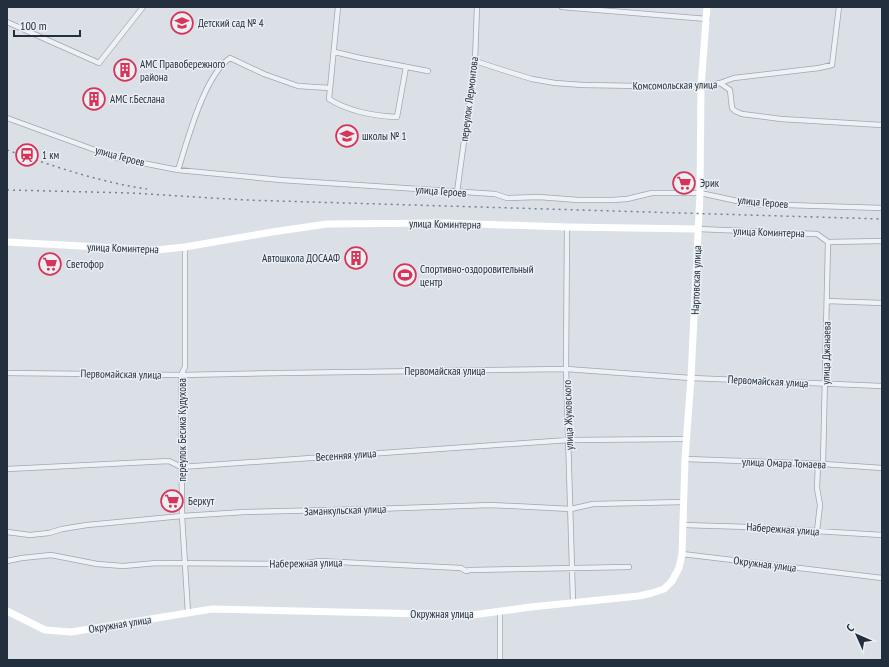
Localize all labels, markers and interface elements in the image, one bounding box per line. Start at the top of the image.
school or university icon: Детский сад № 4 [169,10,195,36]
scale bar [14,12,80,38]
place label: Детский сад № 4 [198,16,264,30]
text: 100 m [20,18,47,33]
street label: переулок Лермонтова [457,56,481,142]
building icon: АМС Правобережного района [112,57,138,83]
place label: АМС Правобережного района [140,57,226,84]
street label: Комсомольская улица [633,77,717,93]
building icon: АМС г.Беслана [81,86,107,112]
place label: АМС г.Беслана [110,92,165,106]
school or university icon: школы № 1 [334,123,360,149]
place label: школы № 1 [362,129,407,143]
station icon: 1 км [14,142,40,168]
street label: улица Героев [94,143,147,169]
place label: 1 км [42,148,60,162]
supermarket icon: Эрик [671,170,697,196]
place label: Эрик [700,176,720,190]
street label: улица Героев [415,182,467,200]
street label: улица Героев [737,193,790,211]
street label: улица Коминтерна [409,216,481,232]
street label: улица Коминтерна [733,224,805,240]
street label: улица Коминтерна [87,240,159,256]
building icon: Автошкола ДОСААФ [343,245,369,271]
street label: Нартовская улица [688,245,704,315]
supermarket icon: Светофор [37,251,63,277]
place label: Автошкола ДОСААФ [262,251,340,265]
place label: Светофор [66,257,104,271]
sports icon: Спортивно-оздоровительный центр [392,262,418,288]
place label: Спортивно-оздоровительный центр [420,262,534,289]
street label: улица Джанаева [818,321,834,385]
street label: Первомайская улица [405,364,485,378]
street label: Первомайская улица [80,366,162,382]
street label: Первомайская улица [727,372,809,390]
street label: переулок Бесика Кудухова [175,378,189,482]
street label: улица Жуковского [560,379,576,450]
street label: Весенняя улица [315,446,377,464]
street label: улица Омара Томаева [742,455,826,471]
supermarket icon: Беркут [159,488,185,514]
place label: Беркут [188,494,215,508]
street label: Заманкульская улица [304,502,386,518]
street label: Набережная улица [746,519,820,539]
street label: Окружная улица [733,553,797,575]
street label: Набережная улица [269,555,343,571]
street label: Окружная улица [410,607,474,621]
street label: Окружная улица [88,612,152,636]
north arrow [837,615,877,655]
text: С [843,621,857,635]

